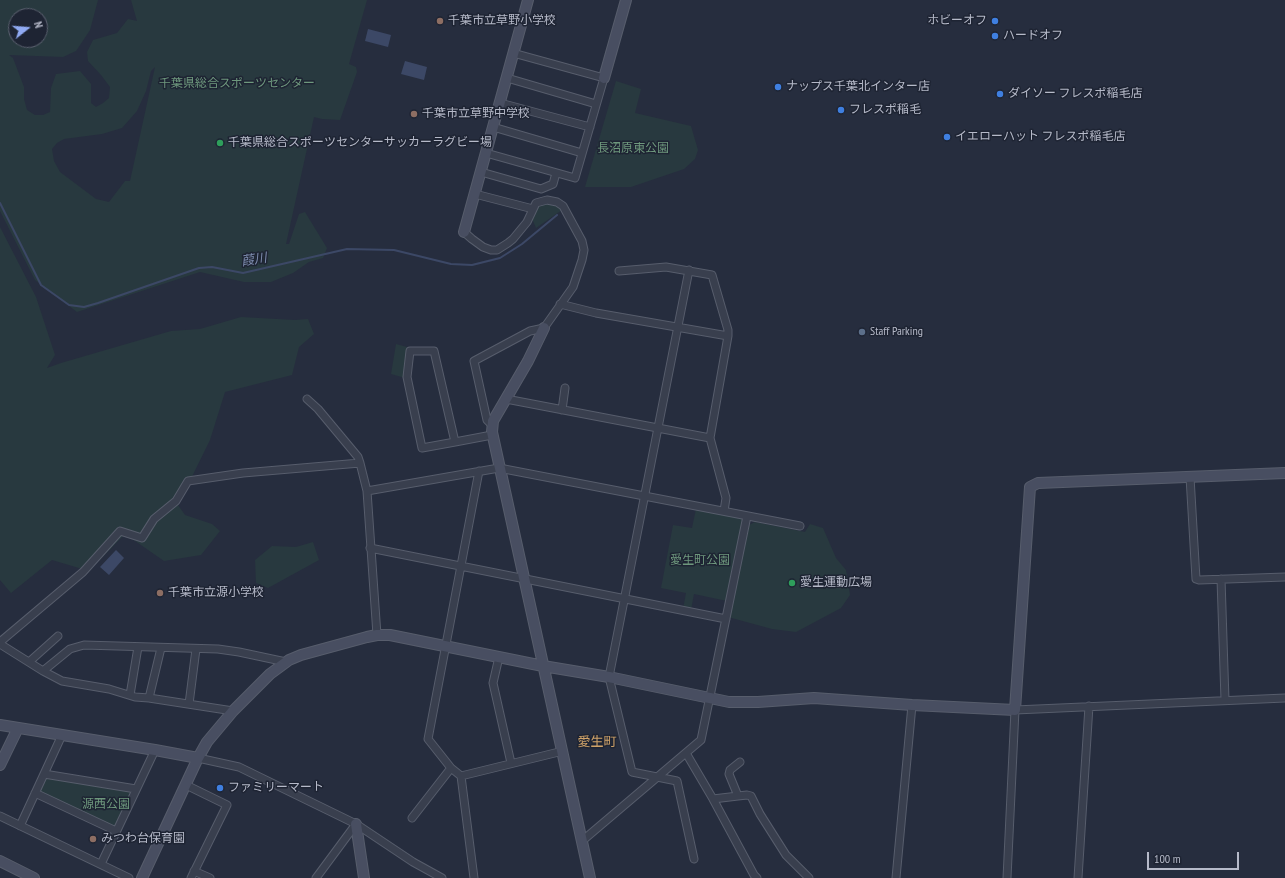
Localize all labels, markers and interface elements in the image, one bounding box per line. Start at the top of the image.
north arrow [8,8,48,48]
place label: 千葉市立草野小学校 [448,14,556,28]
place label: ホビーオフ [927,14,987,28]
marker: 千葉市立草野小学校 [435,16,445,26]
marker: ホビーオフ [990,16,1000,26]
text: N [31,20,46,30]
place label: ハードオフ [1003,29,1063,43]
marker: ハードオフ [990,31,1000,41]
park label: 千葉県総合スポーツセンター [159,77,315,91]
place label: ナップス千葉北インター店 [786,80,930,94]
marker: ナップス千葉北インター店 [773,82,783,92]
place label: ダイソー フレスポ稲毛店 [1008,87,1143,101]
marker: ダイソー フレスポ稲毛店 [995,89,1005,99]
place label: フレスポ稲毛 [849,103,921,117]
marker: フレスポ稲毛 [836,105,846,115]
place label: 千葉市立草野中学校 [422,107,530,121]
marker: 千葉市立草野中学校 [409,109,419,119]
place label: イエローハット フレスポ稲毛店 [955,130,1126,144]
marker: イエローハット フレスポ稲毛店 [942,132,952,142]
place label: 千葉県総合スポーツセンターサッカーラグビー場 [228,136,492,150]
marker: 千葉県総合スポーツセンターサッカーラグビー場 [215,138,225,148]
park label: 長沼原東公園 [597,142,669,156]
water label: 葭川 [240,250,268,270]
place label: Staff Parking [870,325,923,339]
marker: Staff Parking [857,327,867,337]
park label: 愛生町公園 [670,554,730,568]
place label: 愛生運動広場 [800,576,872,590]
marker: 愛生運動広場 [787,578,797,588]
place label: 千葉市立源小学校 [168,586,264,600]
marker: 千葉市立源小学校 [155,588,165,598]
district label: 愛生町 [578,734,616,750]
place label: ファミリーマート [228,781,324,795]
marker: ファミリーマート [215,783,225,793]
park label: 源西公園 [82,798,130,812]
place label: みつわ台保育園 [101,832,185,846]
marker: みつわ台保育園 [88,834,98,844]
scale bar [1149,844,1241,870]
text: 100 m [1154,851,1181,866]

